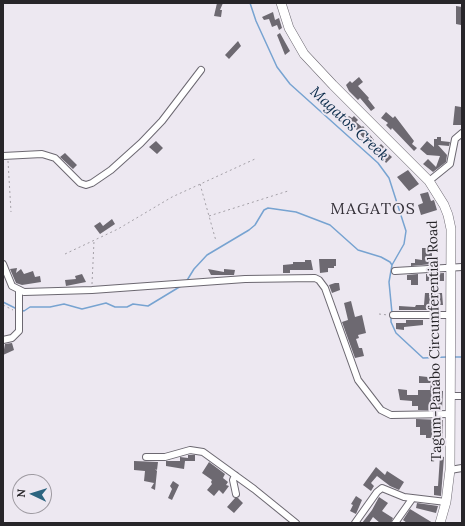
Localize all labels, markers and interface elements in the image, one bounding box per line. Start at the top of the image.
water label: Magatos Creek [306,83,392,165]
district label: MAGATOS [330,199,416,219]
street label: Tagum-Panabo Circumferential Road [424,220,446,462]
north arrow [12,474,52,514]
text: N [14,489,28,498]

